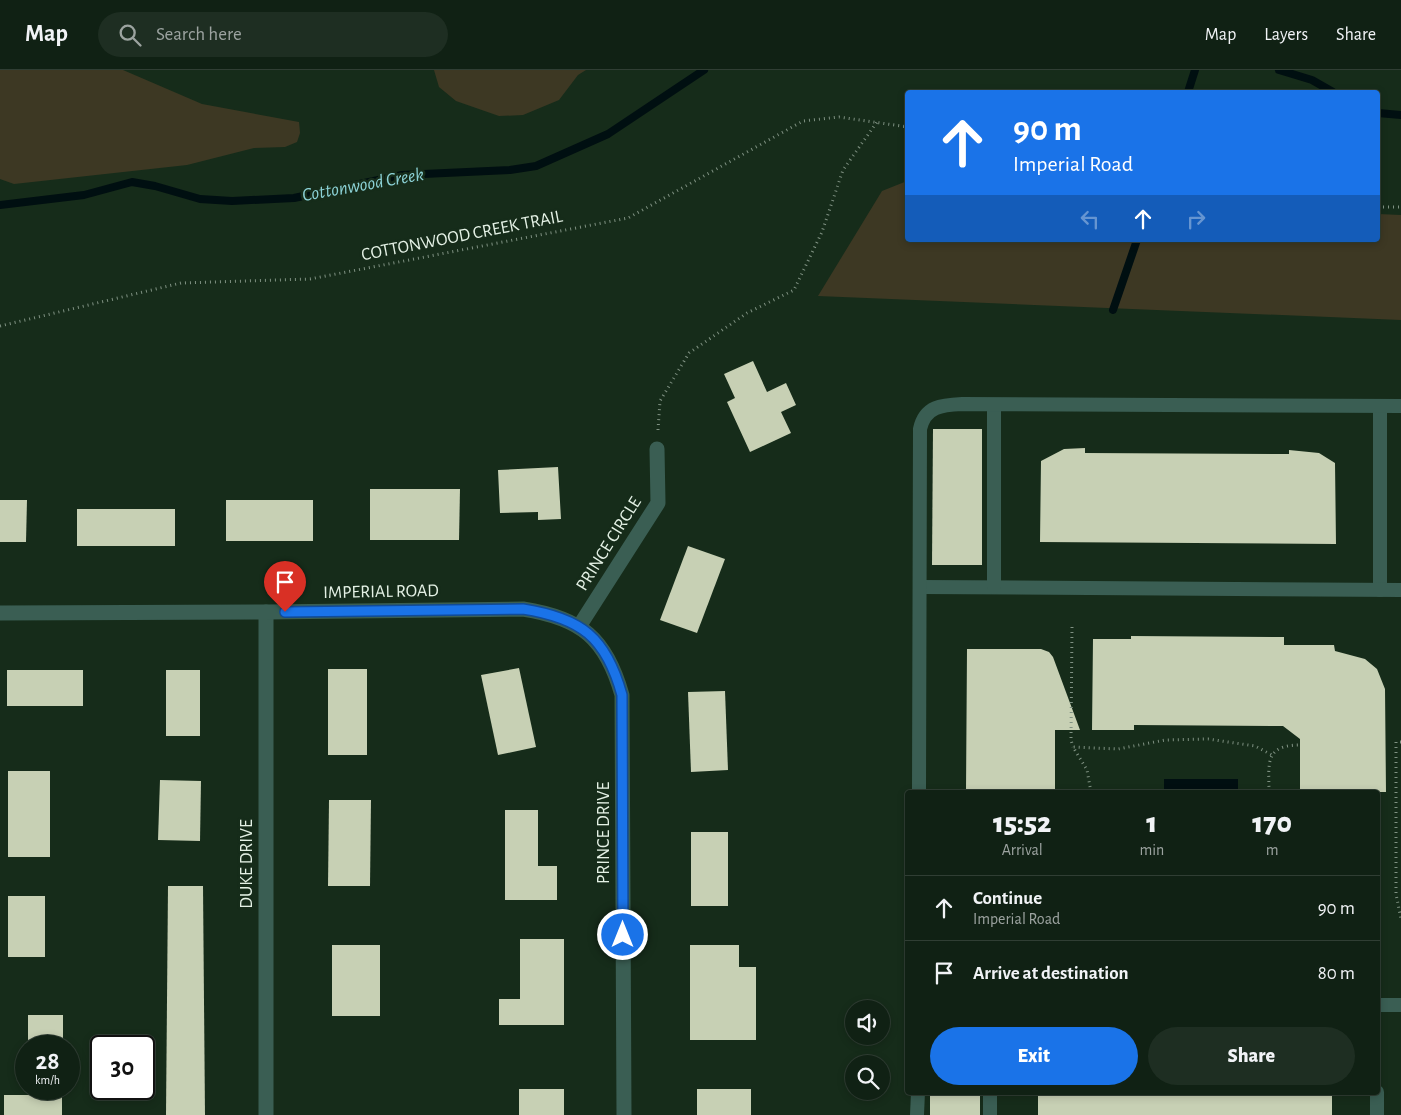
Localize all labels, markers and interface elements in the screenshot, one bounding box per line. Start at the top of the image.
search box [98,12,448,57]
icon: search [116,21,144,49]
text: Map [25,22,68,46]
text: Search here [156,25,242,44]
text: Map [1205,26,1236,44]
text: Layers [1264,26,1308,44]
text: Share [1336,26,1376,44]
icon: ahead [930,110,995,175]
text: 90 m [1013,112,1082,147]
text: Imperial Road [1013,153,1133,175]
water label: Cottonwood Creek [301,165,426,205]
icon: left [1076,205,1104,233]
icon: ahead [1129,205,1157,233]
icon: right [1182,205,1210,233]
street label: COTTONWOOD CREEK TRAIL [360,208,565,264]
street label: PRINCE CIRCLE [573,494,645,594]
pin [264,561,306,612]
icon: arrive [271,568,299,596]
street label: IMPERIAL ROAD [323,582,439,602]
street label: PRINCE DRIVE [595,782,613,884]
text: 15:52 [993,808,1051,838]
text: 1 [1146,808,1157,838]
text: 170 [1252,808,1292,838]
street label: DUKE DRIVE [238,819,256,909]
text: Arrival [1002,842,1043,858]
text: min [1139,842,1164,858]
text: m [1266,842,1279,858]
text: Continue [973,889,1042,908]
icon: ahead [930,894,958,922]
text: 90 m [1318,899,1355,918]
position arrow [596,908,648,960]
text: Imperial Road [973,911,1060,927]
icon: arrive [930,959,958,987]
text: Arrive at destination [973,964,1129,983]
text: 80 m [1318,964,1355,983]
map controls [845,1000,890,1100]
button: sound [845,1000,890,1045]
button: Exit [930,1027,1138,1085]
button: Share [1148,1027,1355,1085]
speed limit sign: 30 [90,1035,155,1100]
text: 28 [35,1049,60,1074]
button: search [845,1055,890,1100]
text: km/h [35,1074,60,1086]

